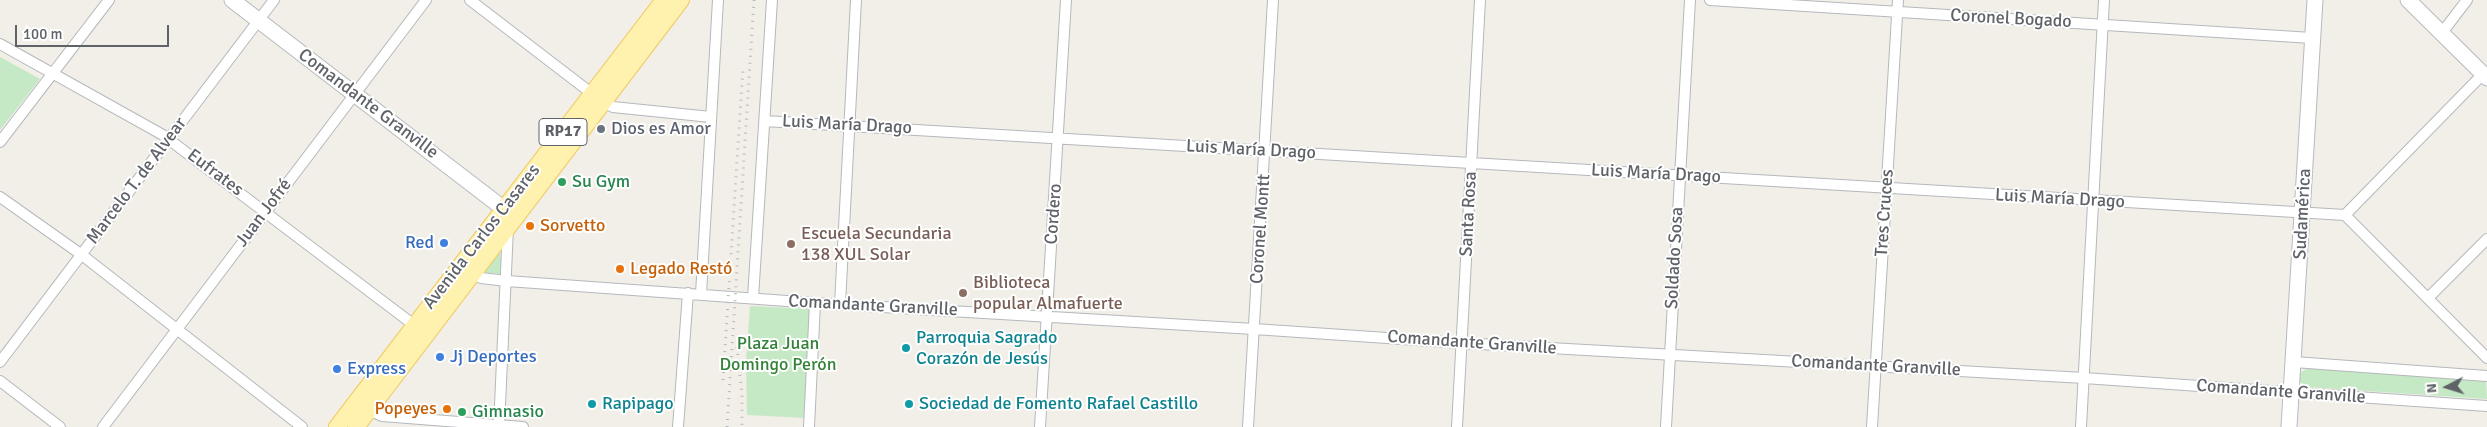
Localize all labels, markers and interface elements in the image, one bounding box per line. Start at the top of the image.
street label: Coronel Bogado [1950,5,2072,33]
scale bar [18,15,171,47]
text: 100 m [23,25,63,43]
street label: Comandante Granville [294,44,442,164]
street label: Luis María Drago [781,111,913,139]
street label: Marcelo T. de Alvear [82,113,192,249]
road number: RP17 [539,118,587,146]
place label: Dios es Amor [611,118,711,140]
marker: Dios es Amor [595,123,607,135]
street label: Luis María Drago [1185,136,1317,164]
street label: Eufrates [183,145,247,201]
street label: Avenida Carlos Casares [419,160,545,314]
street label: Luis María Drago [1590,160,1722,188]
street label: Sudamérica [2290,168,2316,260]
street label: Tres Cruces [1871,169,1899,257]
place label: Su Gym [572,171,630,193]
street label: Santa Rosa [1456,171,1482,257]
street label: Coronel Montt [1246,173,1276,285]
street label: Juan Jofré [231,175,297,251]
marker: Su Gym [556,176,568,188]
street label: Cordero [1041,183,1067,245]
street label: Luis María Drago [1994,185,2126,213]
street label: Soldado Sosa [1662,206,1688,310]
place label: Sorvetto [540,215,605,237]
marker: Sorvetto [524,220,536,232]
place label: Escuela Secundaria 138 XUL Solar [801,223,952,266]
place label: Red [405,232,434,254]
marker: Red [438,237,450,249]
marker: Escuela Secundaria 138 XUL Solar [785,238,797,250]
place label: Legado Restó [630,258,732,280]
marker: Legado Restó [614,263,626,275]
place label: Biblioteca popular Almafuerte [973,272,1123,314]
marker: Biblioteca popular Almafuerte [957,287,969,299]
street label: Comandante Granville [788,291,958,321]
street label: Comandante Granville [1387,326,1557,360]
place label: Parroquia Sagrado Corazón de Jesús [916,327,1057,369]
park label: Plaza Juan Domingo Perón [719,333,837,376]
marker: Parroquia Sagrado Corazón de Jesús [900,342,912,354]
place label: Jj Deportes [450,346,537,368]
marker: Jj Deportes [434,351,446,363]
street label: Comandante Granville [1791,351,1961,381]
place label: Express [347,358,406,380]
north arrow [2422,362,2472,412]
marker: Express [331,363,343,375]
street label: Comandante Granville [2196,375,2366,409]
text: N [2423,383,2440,394]
place label: Rapipago [602,393,674,415]
place label: Sociedad de Fomento Rafael Castillo [919,393,1198,415]
place label: Popeyes [375,398,437,420]
marker: Rapipago [586,398,598,410]
marker: Sociedad de Fomento Rafael Castillo [903,398,915,410]
place label: Gimnasio [472,401,544,423]
marker: Popeyes [441,403,453,415]
marker: Gimnasio [456,406,468,418]

